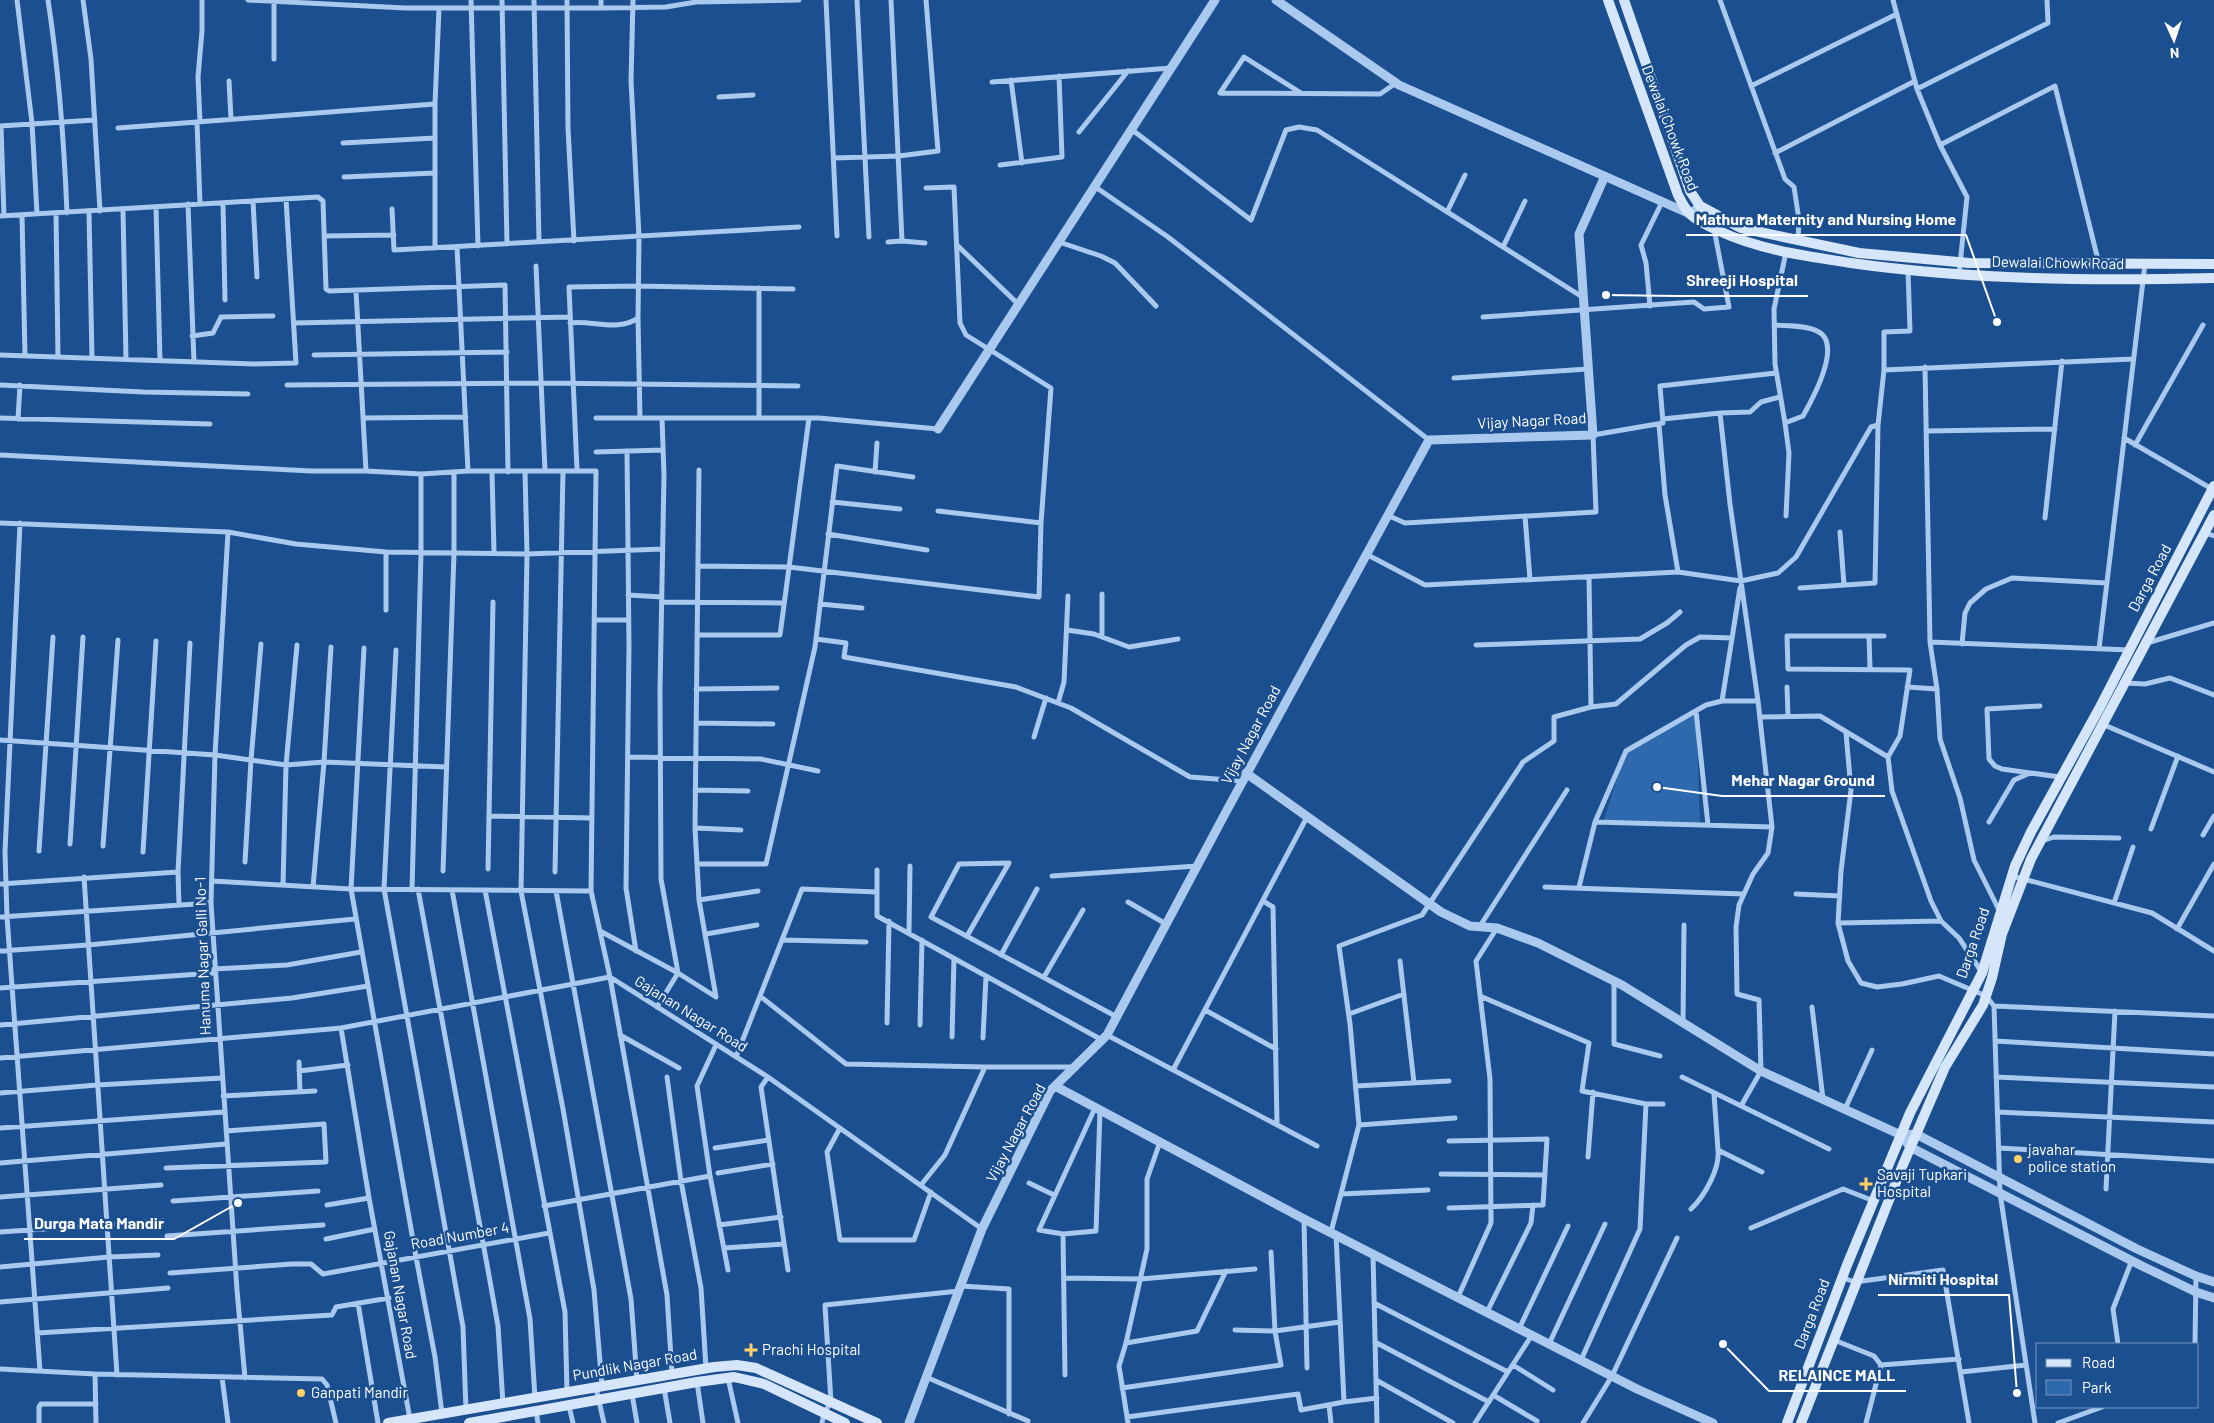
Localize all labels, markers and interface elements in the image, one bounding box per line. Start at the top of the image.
north arrow [2149,15,2199,65]
text: N [2170,45,2180,62]
street label: Dewalai Chowk Road [1639,62,1703,193]
callout: Mathura Maternity and Nursing Home [1686,204,1966,235]
text: Mathura Maternity and Nursing Home [1696,209,1956,228]
street label: Dewalai Chowk Road [1991,252,2125,272]
callout: Shreeji Hospital [1676,265,1808,296]
text: Shreeji Hospital [1686,270,1798,289]
street label: Vijay Nagar Road [1477,408,1587,432]
street label: Darga Road [2124,541,2174,614]
street label: Vijay Nagar Road [1217,682,1284,787]
callout: Mehar Nagar Ground [1722,765,1885,796]
text: Mehar Nagar Ground [1731,770,1875,789]
street label: Hanuma Nagar Galli No-1 [190,876,214,1036]
street label: Darga Road [1952,905,1993,981]
street label: Gajanan Nagar Road [632,971,751,1055]
street label: Vijay Nagar Road [982,1080,1049,1185]
place label: javahar police station [2027,1140,2116,1175]
marker: javahar police station [2012,1153,2024,1165]
place label: Savaji Tupkari Hospital [1877,1165,1967,1200]
marker: Savaji Tupkari Hospital [1859,1177,1873,1191]
callout: Durga Mata Mandir [24,1208,174,1239]
text: Durga Mata Mandir [34,1213,164,1232]
street label: Road Number 4 [409,1218,510,1253]
street label: Gajanan Nagar Road [381,1229,421,1360]
callout: Nirmiti Hospital [1878,1264,2009,1295]
text: Nirmiti Hospital [1888,1269,1998,1288]
street label: Darga Road [1789,1276,1833,1351]
place label: Prachi Hospital [762,1340,861,1358]
marker: Prachi Hospital [744,1343,758,1357]
legend [2036,1343,2199,1408]
street label: Pundlik Nagar Road [571,1344,698,1384]
text: Road [2082,1353,2115,1371]
callout: RELAINCE MALL [1769,1360,1906,1391]
text: RELAINCE MALL [1779,1365,1895,1384]
text: Park [2082,1378,2112,1396]
place label: Ganpati Mandir [311,1383,408,1401]
marker: Ganpati Mandir [295,1387,307,1399]

